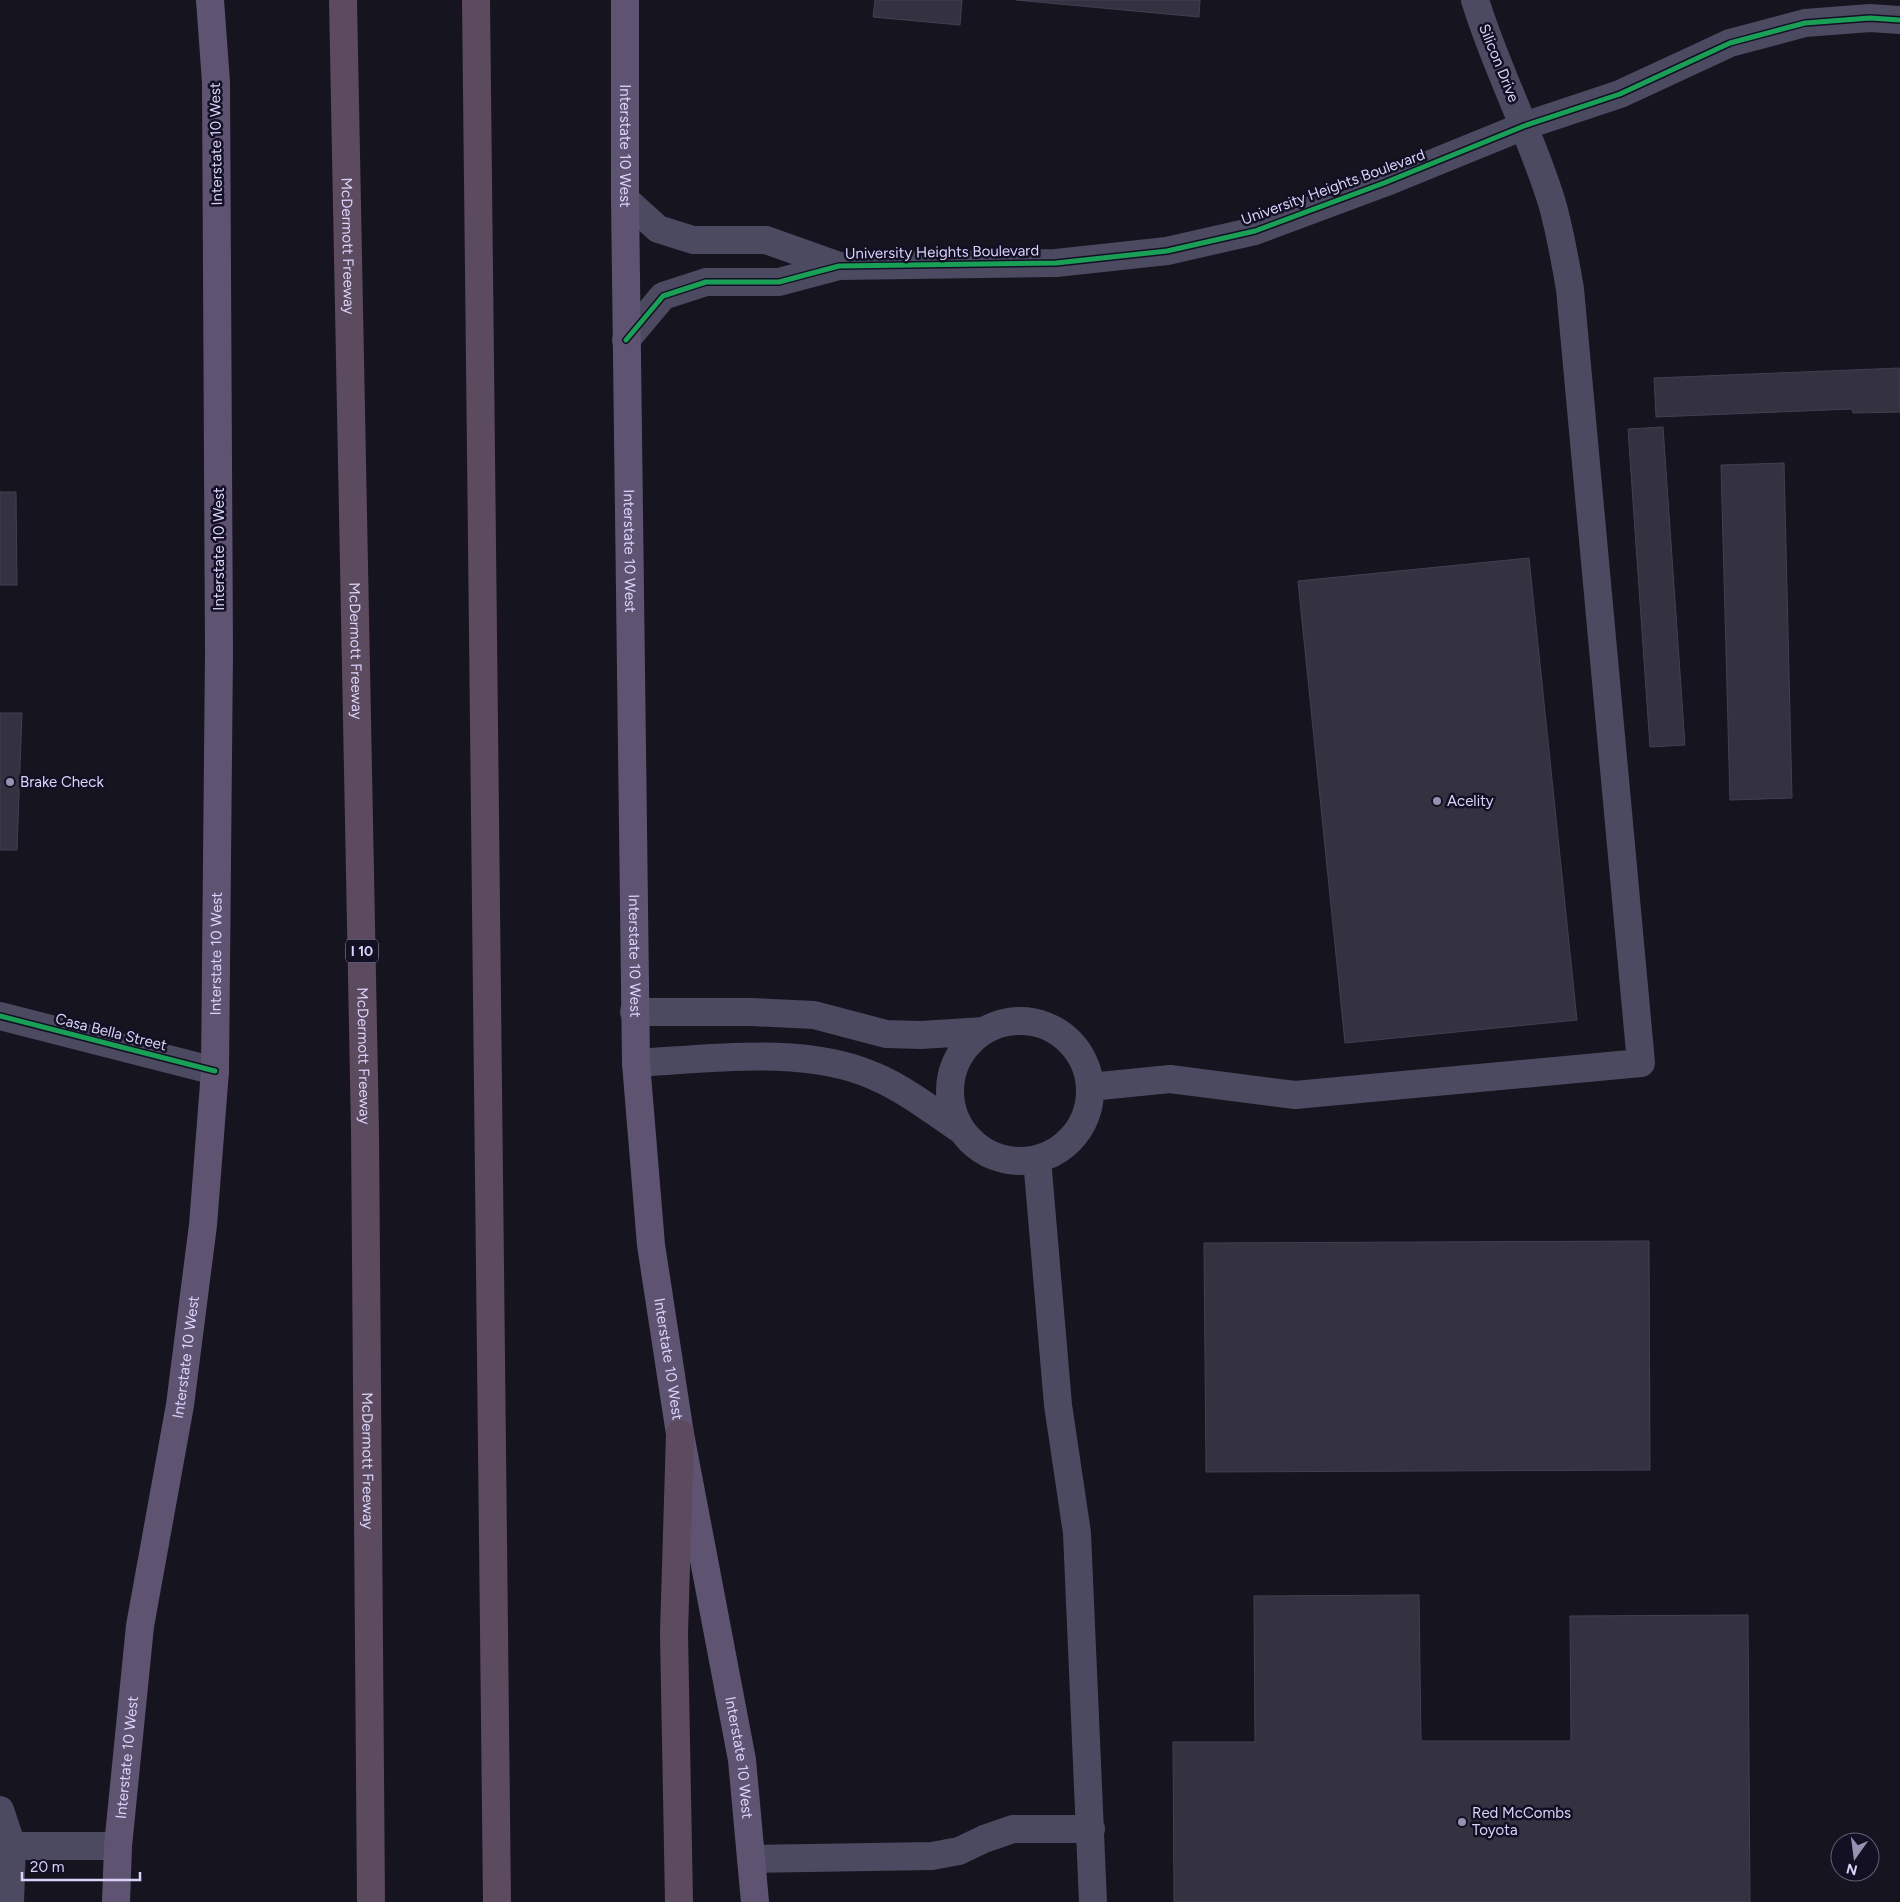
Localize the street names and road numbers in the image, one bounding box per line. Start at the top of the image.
street label: Silicon Drive [1475,21,1523,105]
street label: Interstate 10 West [206,82,226,206]
street label: Interstate 10 West [616,84,634,208]
street label: University Heights Boulevard [1239,145,1427,229]
street label: McDermott Freeway [337,177,358,315]
street label: University Heights Boulevard [845,241,1039,263]
street label: Interstate 10 West [210,487,228,611]
street label: Interstate 10 West [620,489,639,613]
street label: McDermott Freeway [345,582,366,720]
street label: Interstate 10 West [207,892,226,1015]
street label: Interstate 10 West [625,894,644,1018]
road number: I 10 [346,939,378,962]
street label: McDermott Freeway [353,987,374,1125]
street label: Casa Bella Street [53,1009,169,1055]
street label: Interstate 10 West [169,1294,203,1420]
street label: Interstate 10 West [650,1297,687,1422]
street label: McDermott Freeway [358,1392,377,1530]
street label: Interstate 10 West [112,1695,142,1820]
street label: Interstate 10 West [721,1695,756,1820]

